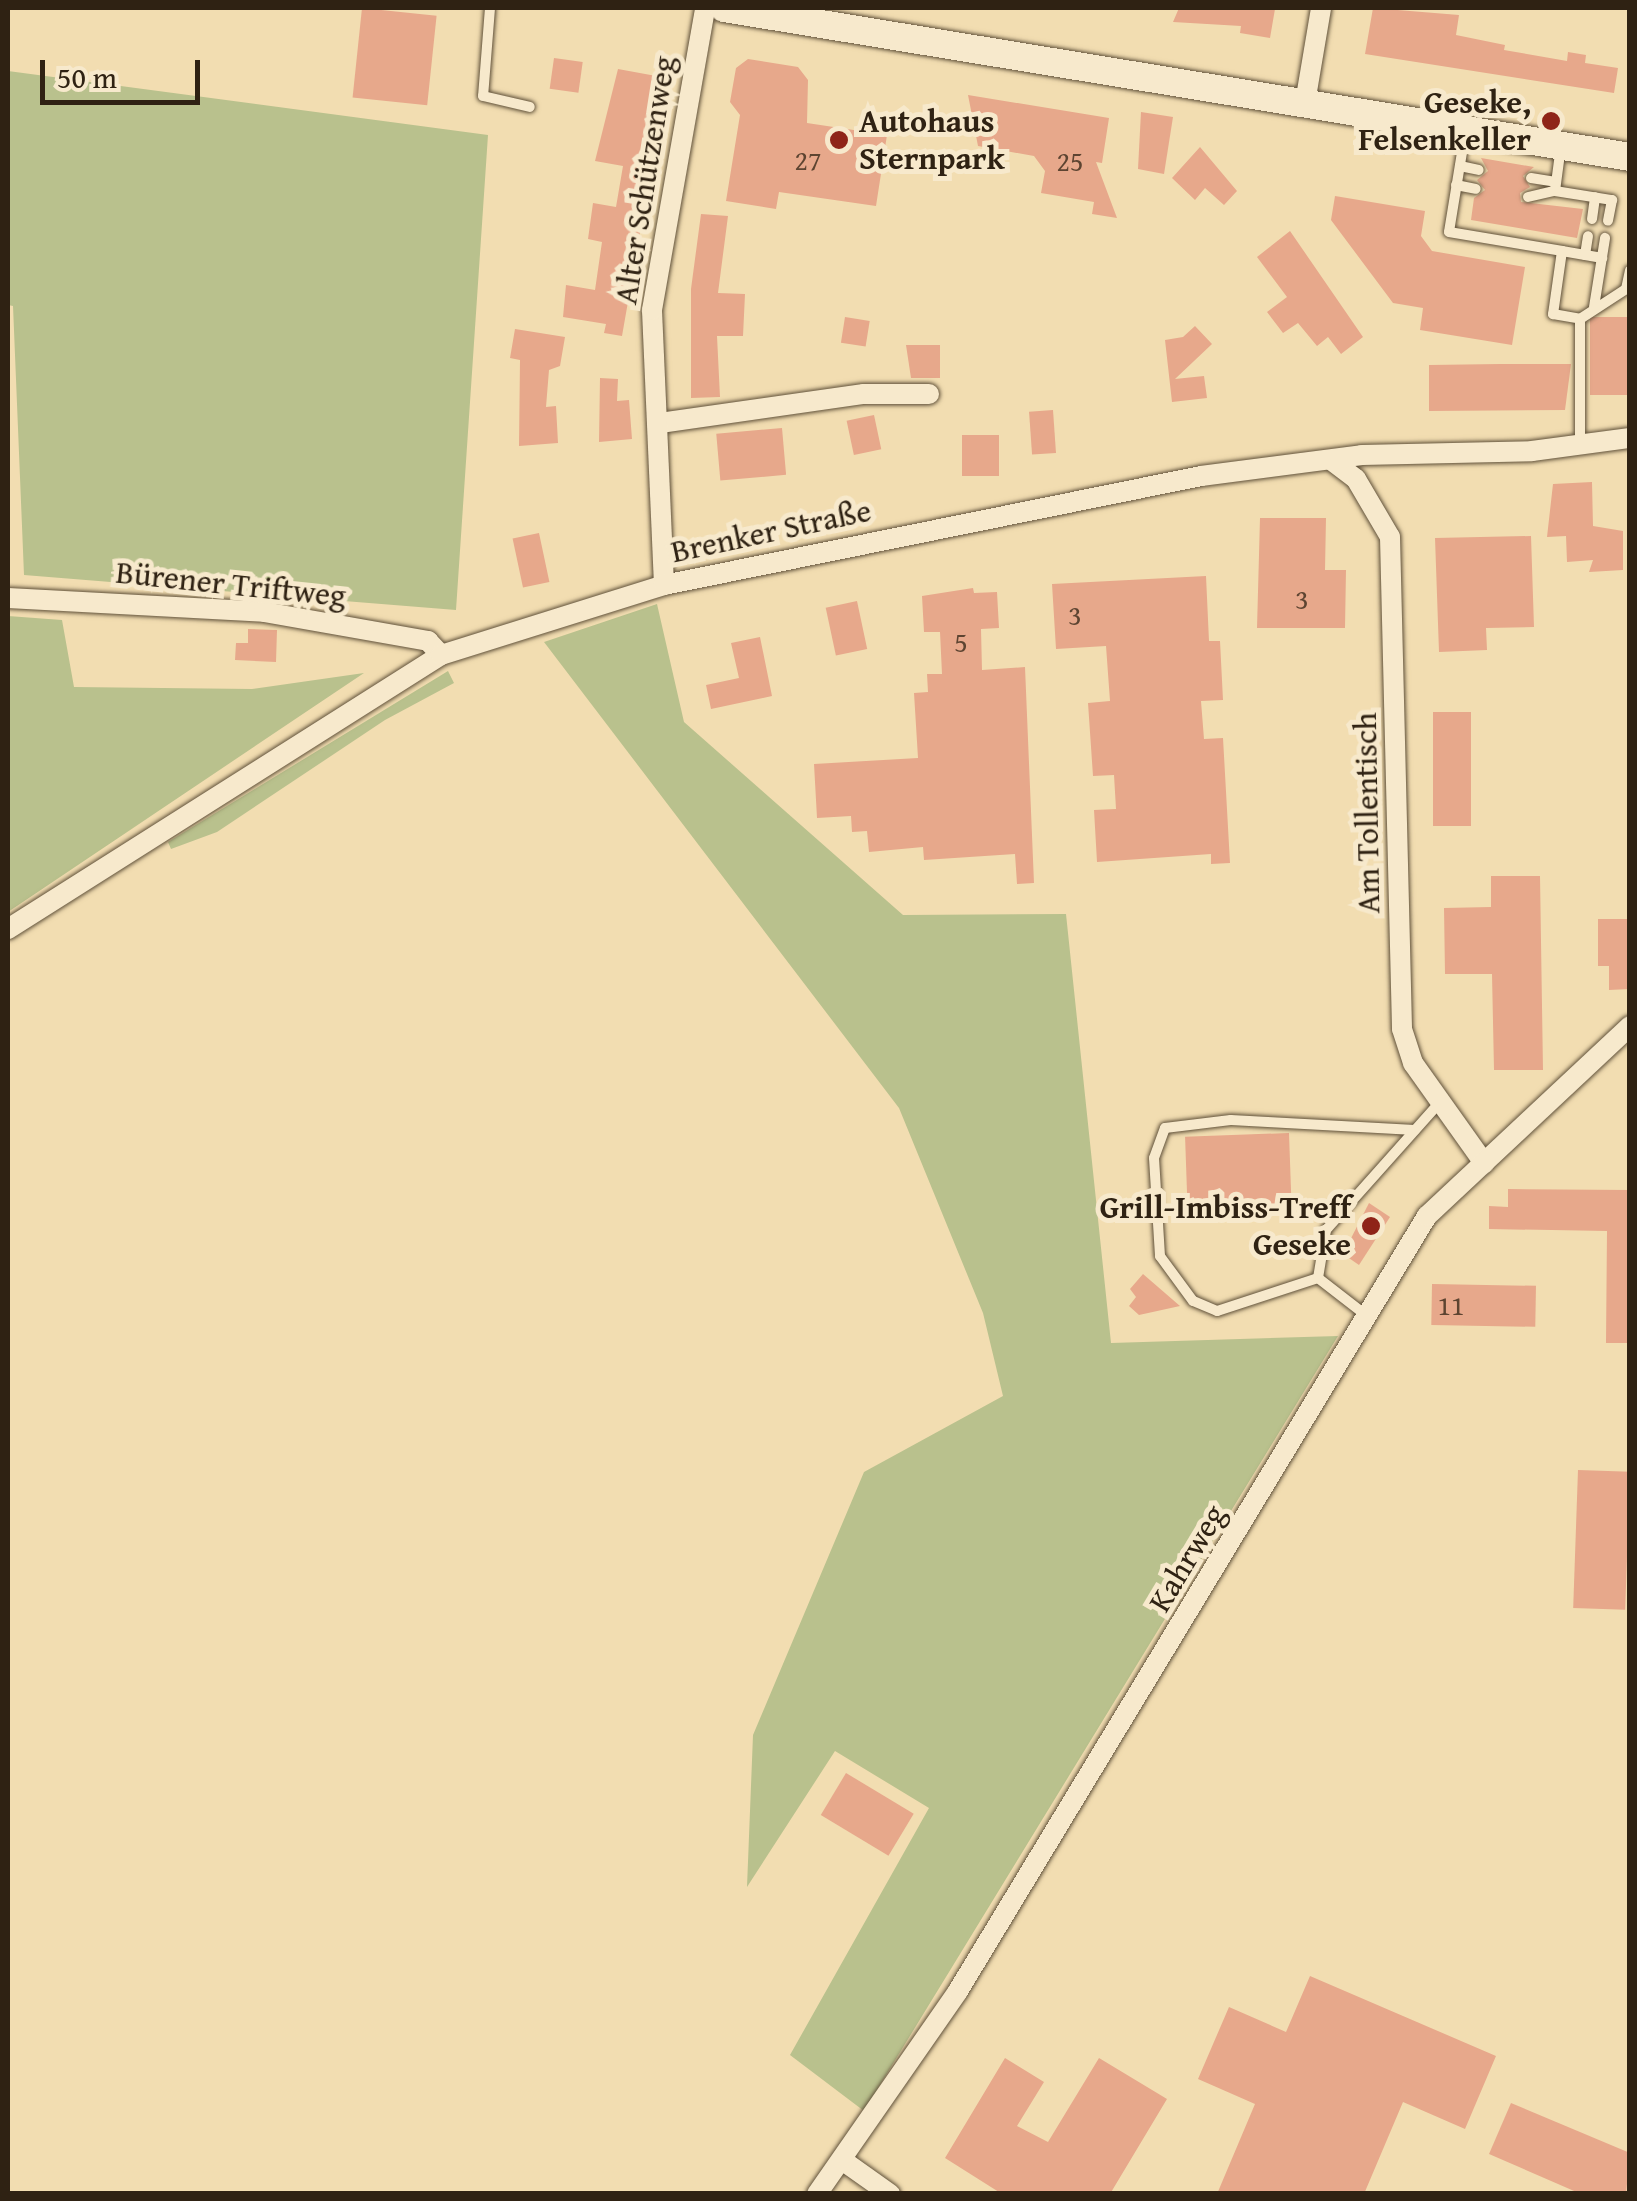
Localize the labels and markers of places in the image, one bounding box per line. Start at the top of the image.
place label: Geseke, Felsenkeller [1358,84,1531,159]
place label: Autohaus Sternpark [859,103,1005,178]
marker: Geseke, Felsenkeller [1540,110,1562,132]
marker: Autohaus Sternpark [828,129,850,151]
place label: Grill-Imbiss-Treff Geseke [1100,1189,1351,1264]
marker: Grill-Imbiss-Treff Geseke [1360,1215,1382,1237]

